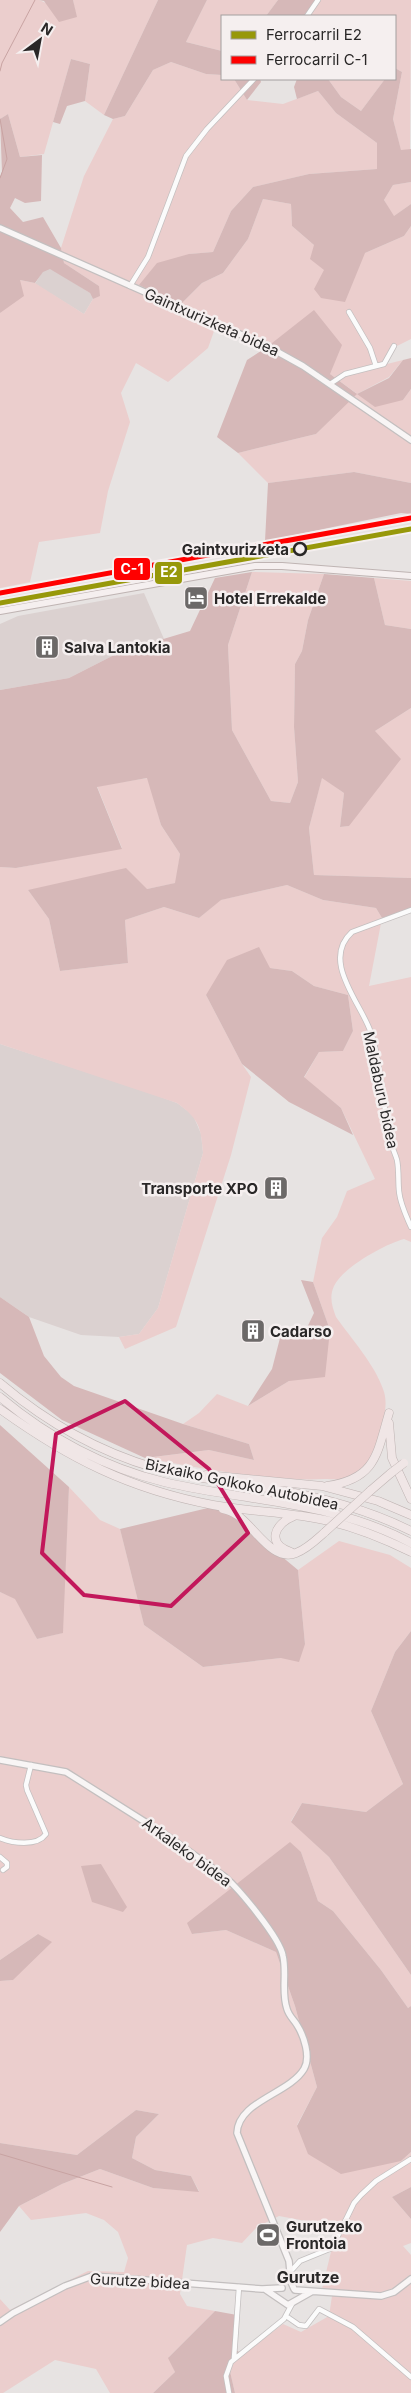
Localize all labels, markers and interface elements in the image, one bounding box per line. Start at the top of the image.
north arrow [15,15,65,65]
legend [221,15,396,80]
text: N [38,19,56,39]
text: Ferrocarril E2 [266,25,362,44]
text: Ferrocarril C-1 [266,50,368,69]
street label: Gaintxurizketa bidea [142,284,282,360]
place label: Gaintxurizketa [182,540,289,559]
marker: Gaintxurizketa [293,542,307,556]
line badge: C-1 [113,557,151,581]
text: C-1 [121,560,143,577]
line badge: E2 [154,561,183,585]
text: E2 [160,563,178,580]
hotel icon: Hotel Errekalde [183,585,209,611]
place label: Hotel Errekalde [214,589,326,608]
building icon: Salva Lantokia [34,634,60,660]
place label: Salva Lantokia [64,638,170,657]
street label: Maldaburu bidea [359,1030,403,1150]
building icon: Transporte XPO [263,1175,289,1201]
place label: Transporte XPO [141,1179,258,1198]
building icon: Cadarso [240,1318,266,1344]
place label: Cadarso [270,1322,332,1341]
street label: Bizkaiko Golkoko Autobidea [144,1454,340,1514]
street label: Arkaleko bidea [139,1813,235,1891]
place label: Gurutzeko Frontoia [286,2217,362,2253]
sports icon: Gurutzeko Frontoia [255,2222,281,2248]
district label: Gurutze [277,2267,339,2287]
street label: Gurutze bidea [90,2269,190,2293]

